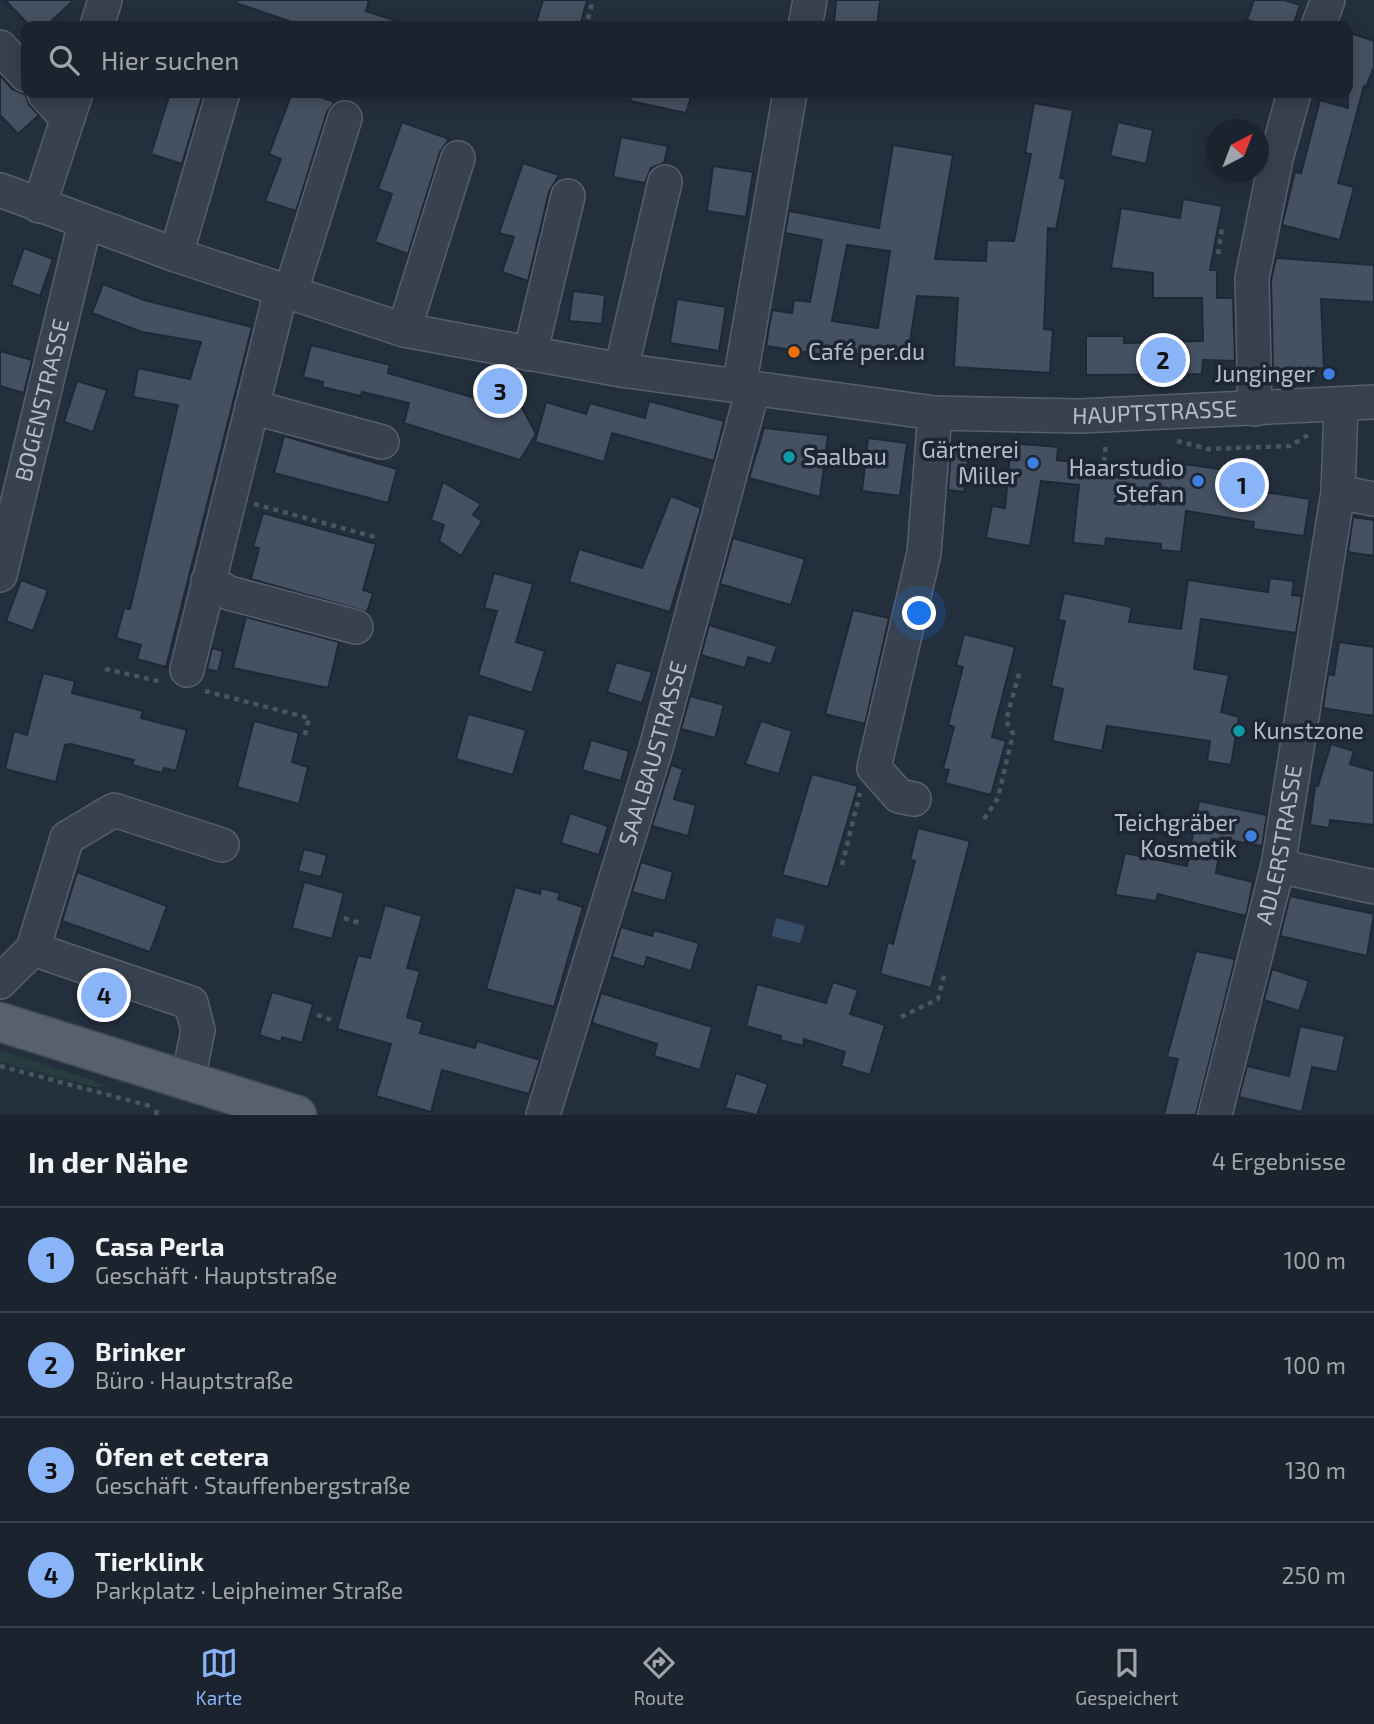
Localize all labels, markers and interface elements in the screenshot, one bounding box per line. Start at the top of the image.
search box [21,21,1353,98]
icon: search [45,41,83,79]
text: Hier suchen [101,44,239,75]
north arrow [1206,119,1269,182]
street label: BOGENSTRASSE [8,315,74,484]
pin: 2 [1140,334,1186,386]
place label: Café per.du [808,337,925,365]
marker: Café per.du [786,344,802,360]
place label: Junginger [1214,359,1315,387]
pin: 3 [477,365,523,417]
marker: Junginger [1321,366,1337,382]
street label: HAUPTSTRASSE [1072,394,1238,429]
place label: Gärtnerei Miller [921,435,1019,489]
place label: Saalbau [803,442,887,470]
marker: Saalbau [781,449,797,465]
place label: Haarstudio Stefan [1069,453,1184,507]
marker: Gärtnerei Miller [1025,455,1041,471]
pin: 1 [1219,459,1265,511]
marker: Haarstudio Stefan [1190,473,1206,489]
your location [902,596,936,630]
street label: SAALBAUSTRASSE [612,658,692,849]
place label: Kunstzone [1253,716,1364,744]
marker: Kunstzone [1231,723,1247,739]
street label: ADLERSTRASSE [1249,763,1307,927]
place label: Teichgräber Kosmetik [1114,808,1237,862]
marker: Teichgräber Kosmetik [1243,828,1259,844]
pin: 4 [81,969,127,1021]
text: In der Nähe [28,1143,189,1179]
text: 4 Ergebnisse [1212,1147,1346,1175]
text: Casa Perla [95,1230,224,1261]
text: 1 [46,1246,56,1274]
text: 100 m [1284,1246,1346,1274]
text: Geschäft · Hauptstraße [95,1261,337,1289]
text: Brinker [95,1335,185,1366]
text: 2 [44,1351,58,1379]
text: 100 m [1284,1351,1346,1379]
text: Büro · Hauptstraße [95,1366,293,1394]
text: Öfen et cetera [95,1440,269,1471]
text: 3 [44,1456,58,1484]
text: 130 m [1285,1456,1346,1484]
text: Geschäft · Stauffenbergstraße [95,1471,411,1499]
text: Tierklink [95,1545,204,1576]
text: 4 [44,1561,58,1589]
text: 250 m [1282,1561,1346,1589]
text: Parkplatz · Leipheimer Straße [95,1576,403,1604]
tab: Karte [196,1644,242,1709]
tab: Route [633,1644,684,1709]
tab: Gespeichert [1075,1644,1178,1709]

